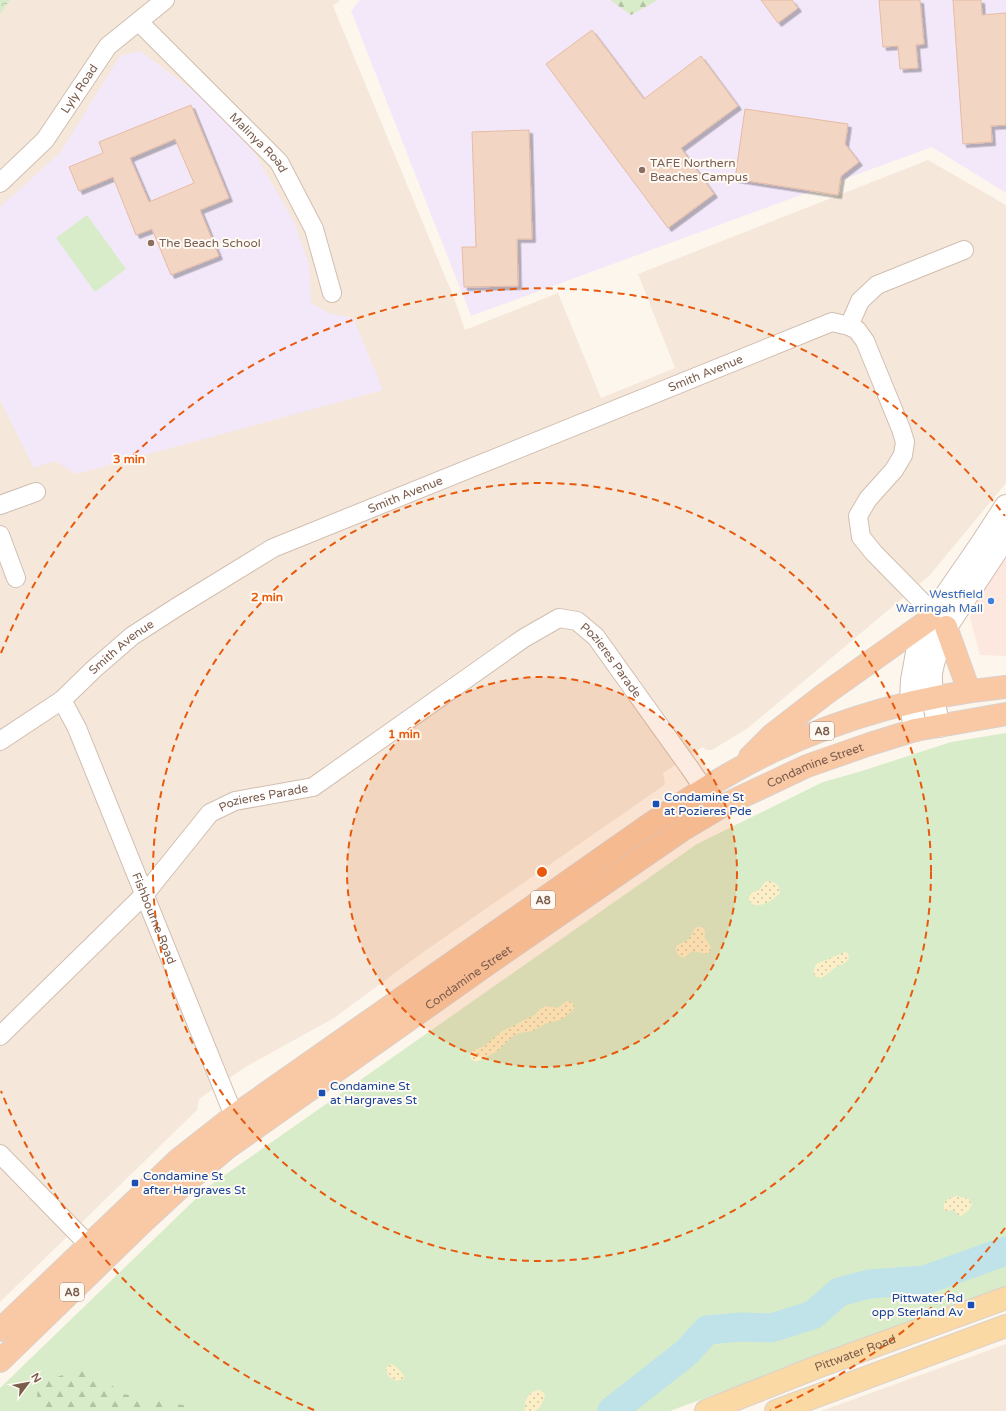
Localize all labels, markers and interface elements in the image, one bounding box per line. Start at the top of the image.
street label: Lyly Road [58,61,101,116]
street label: Malinya Road [227,110,290,175]
place label: TAFE Northern Beaches Campus [650,156,748,184]
marker: TAFE Northern Beaches Campus [637,165,647,175]
place label: The Beach School [159,236,261,250]
marker: The Beach School [146,238,156,248]
street label: Smith Avenue [666,352,745,394]
text: 3 min [113,452,145,466]
street label: Smith Avenue [366,473,445,516]
place label: Westfield Warringah Mall [896,587,983,615]
text: 2 min [251,590,283,604]
marker: Westfield Warringah Mall [986,596,996,606]
street label: Smith Avenue [86,617,157,677]
street label: Pozieres Parade [578,620,644,701]
road number: A8 [810,722,834,740]
text: 1 min [388,727,420,741]
street label: Condamine Street [765,740,866,791]
street label: Pozieres Parade [216,781,309,815]
place label: Condamine St at Pozieres Pde [664,790,752,818]
marker: Condamine St at Pozieres Pde [651,799,661,809]
centre of rings [535,865,549,879]
street label: Fishbourne Road [129,870,179,966]
road number: A8 [531,891,555,909]
street label: Condamine Street [422,942,515,1013]
place label: Condamine St at Hargraves St [330,1079,417,1107]
marker: Condamine St at Hargraves St [317,1088,327,1098]
place label: Condamine St after Hargraves St [143,1169,246,1197]
marker: Condamine St after Hargraves St [130,1178,140,1188]
road number: A8 [60,1283,84,1301]
place label: Pittwater Rd opp Sterland Av [872,1291,964,1319]
marker: Pittwater Rd opp Sterland Av [966,1300,976,1310]
street label: Pittwater Road [813,1332,898,1374]
north arrow [8,1363,48,1403]
text: N [28,1371,44,1385]

